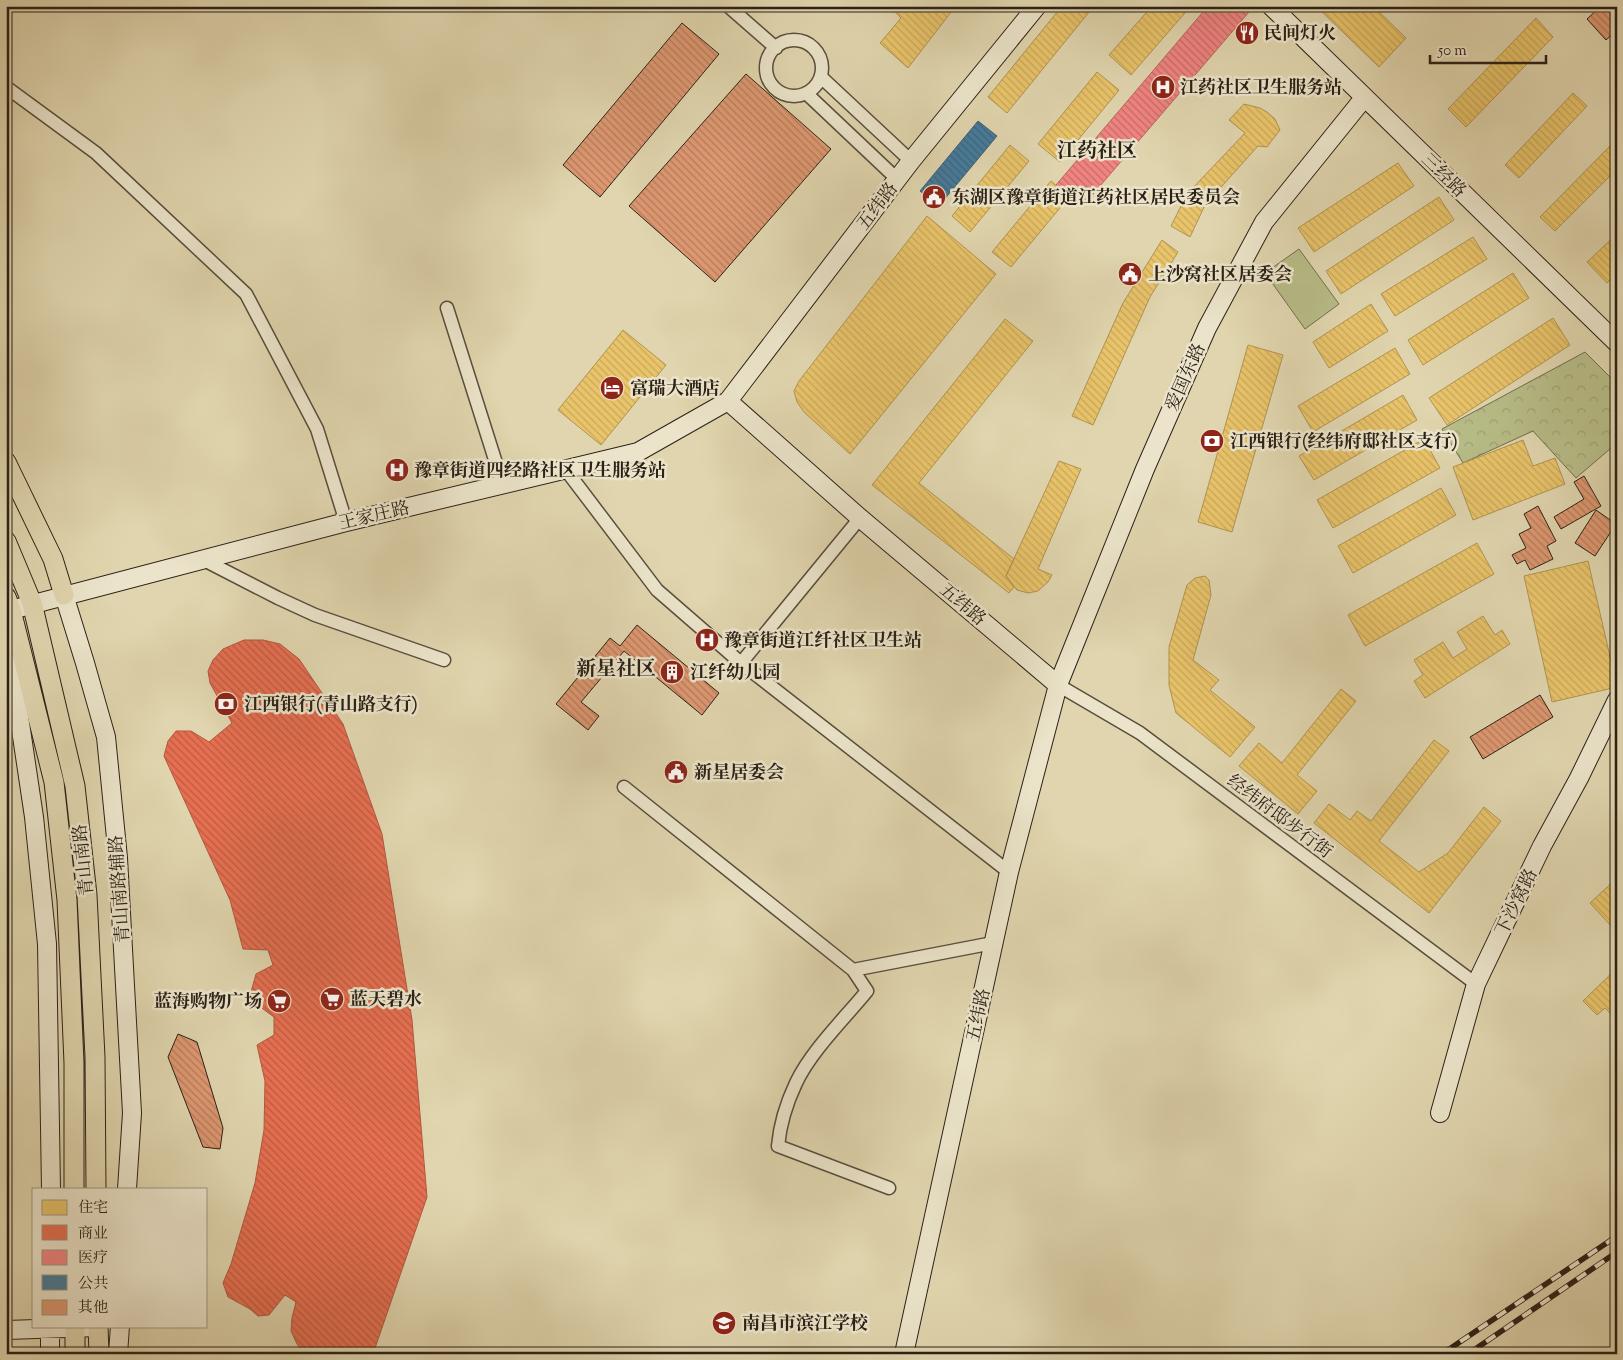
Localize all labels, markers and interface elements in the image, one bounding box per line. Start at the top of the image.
restaurant icon: 民间灯火 [1234,20,1260,46]
place label: 民间灯火 [1264,22,1336,48]
scale bar [1430,32,1547,64]
text: 50 m [1437,41,1467,62]
hospital icon: 江药社区卫生服务站 [1150,74,1176,100]
place label: 江药社区卫生服务站 [1180,76,1342,102]
district label: 江药社区 [1057,138,1137,167]
street label: 三经路 [1414,148,1471,205]
street label: 五纬路 [852,178,905,237]
public building icon: 东湖区豫章街道江药社区居民委员会 [921,184,947,210]
place label: 东湖区豫章街道江药社区居民委员会 [952,186,1240,212]
public building icon: 上沙窝社区居委会 [1117,261,1143,287]
place label: 上沙窝社区居委会 [1148,263,1292,289]
street label: 爱国东路 [1160,340,1213,416]
hotel icon: 富瑞大酒店 [599,375,625,401]
place label: 富瑞大酒店 [630,377,720,403]
bank icon: 江西银行(经纬府邸社区支行) [1199,428,1225,454]
place label: 江西银行(经纬府邸社区支行) [1230,430,1458,456]
hospital icon: 豫章街道四经路社区卫生服务站 [384,457,410,483]
place label: 豫章街道四经路社区卫生服务站 [414,459,666,485]
street label: 王家庄路 [336,496,412,538]
street label: 五纬路 [933,578,991,633]
hospital icon: 豫章街道江纤社区卫生站 [694,627,720,653]
place label: 豫章街道江纤社区卫生站 [724,629,922,655]
district label: 新星社区 [576,656,656,685]
building icon: 江纤幼儿园 [659,659,685,685]
place label: 江纤幼儿园 [690,661,780,687]
bank icon: 江西银行(青山路支行) [213,691,239,717]
place label: 江西银行(青山路支行) [244,693,418,719]
public building icon: 新星居委会 [663,759,689,785]
place label: 新星居委会 [694,761,784,787]
street label: 经纬府邸步行街 [1221,769,1337,866]
street label: 青山南路 [68,823,102,897]
street label: 青山南路辅路 [104,834,138,944]
street label: 下沙窝路 [1490,865,1545,941]
supermarket icon: 蓝天碧水 [319,986,345,1012]
street label: 五纬路 [962,986,998,1045]
supermarket icon: 蓝海购物广场 [266,988,292,1014]
place label: 蓝天碧水 [350,988,422,1014]
place label: 蓝海购物广场 [154,990,262,1016]
legend [32,1188,208,1328]
text: 住宅 [78,1198,108,1219]
text: 商业 [78,1224,108,1245]
text: 医疗 [78,1248,108,1269]
text: 公共 [78,1274,108,1295]
text: 其他 [78,1298,108,1319]
school or university icon: 南昌市滨江学校 [711,1310,737,1336]
place label: 南昌市滨江学校 [742,1312,868,1338]

